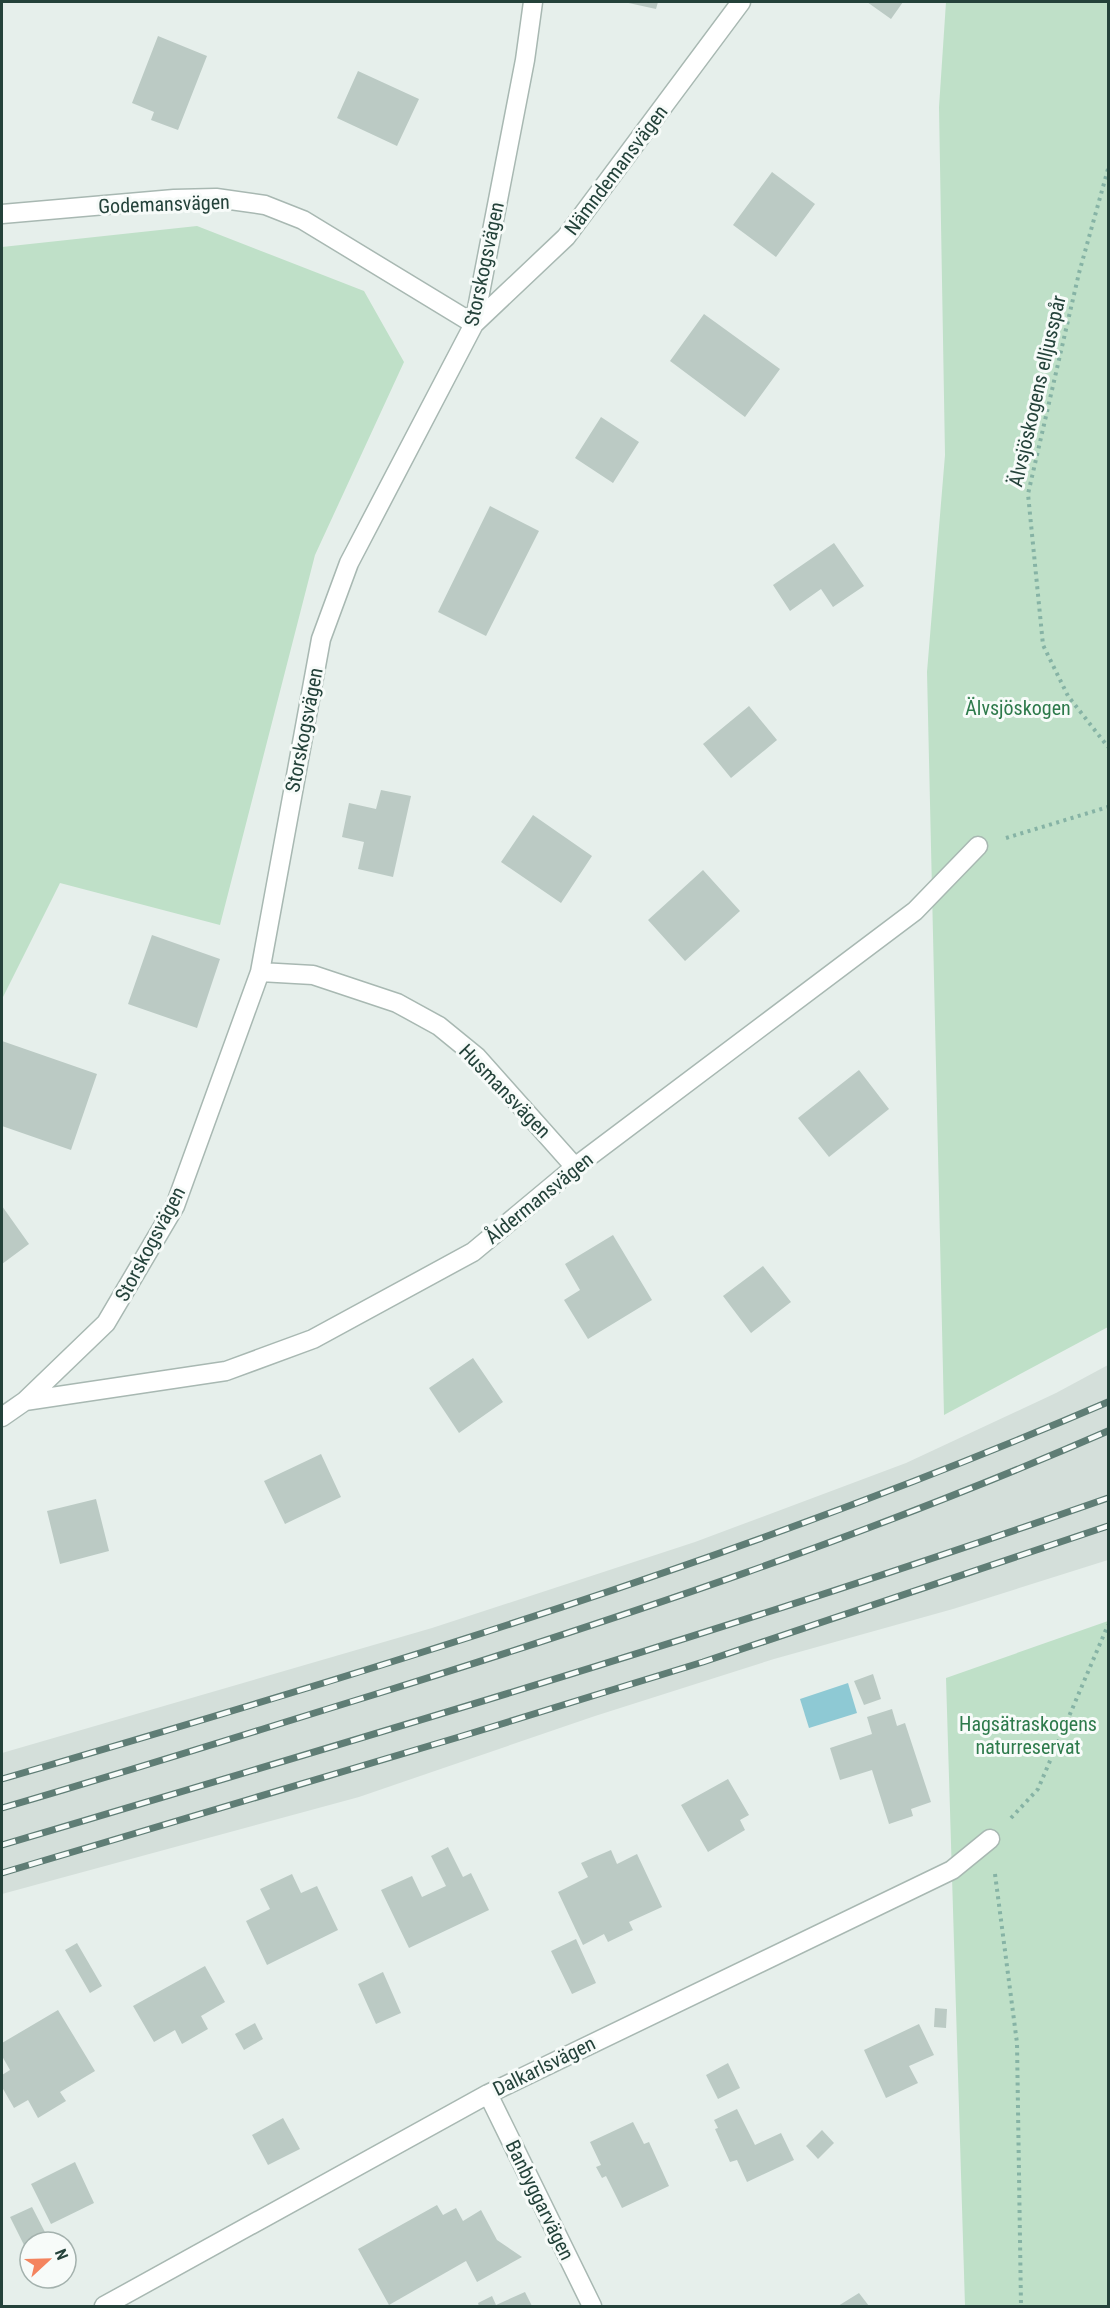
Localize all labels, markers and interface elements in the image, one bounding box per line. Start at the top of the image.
street label: Nämndemansvägen [559,100,673,240]
street label: Godemansvägen [98,190,230,218]
street label: Storskogsvägen [459,200,509,328]
street label: Älvsjöskogens elljusspår [1003,293,1071,489]
street label: Storskogsvägen [280,666,328,794]
park label: Älvsjöskogen [965,696,1071,720]
street label: Husmansvägen [454,1039,556,1143]
street label: Åldermansvägen [480,1147,598,1249]
street label: Storskogsvägen [110,1183,190,1305]
park label: Hagsätraskogens naturreservat [959,1712,1097,1759]
street label: Dalkarlsvägen [489,2031,599,2101]
street label: Banbyggarvägen [501,2136,579,2264]
north arrow [18,2230,78,2290]
text: N [51,2246,72,2263]

